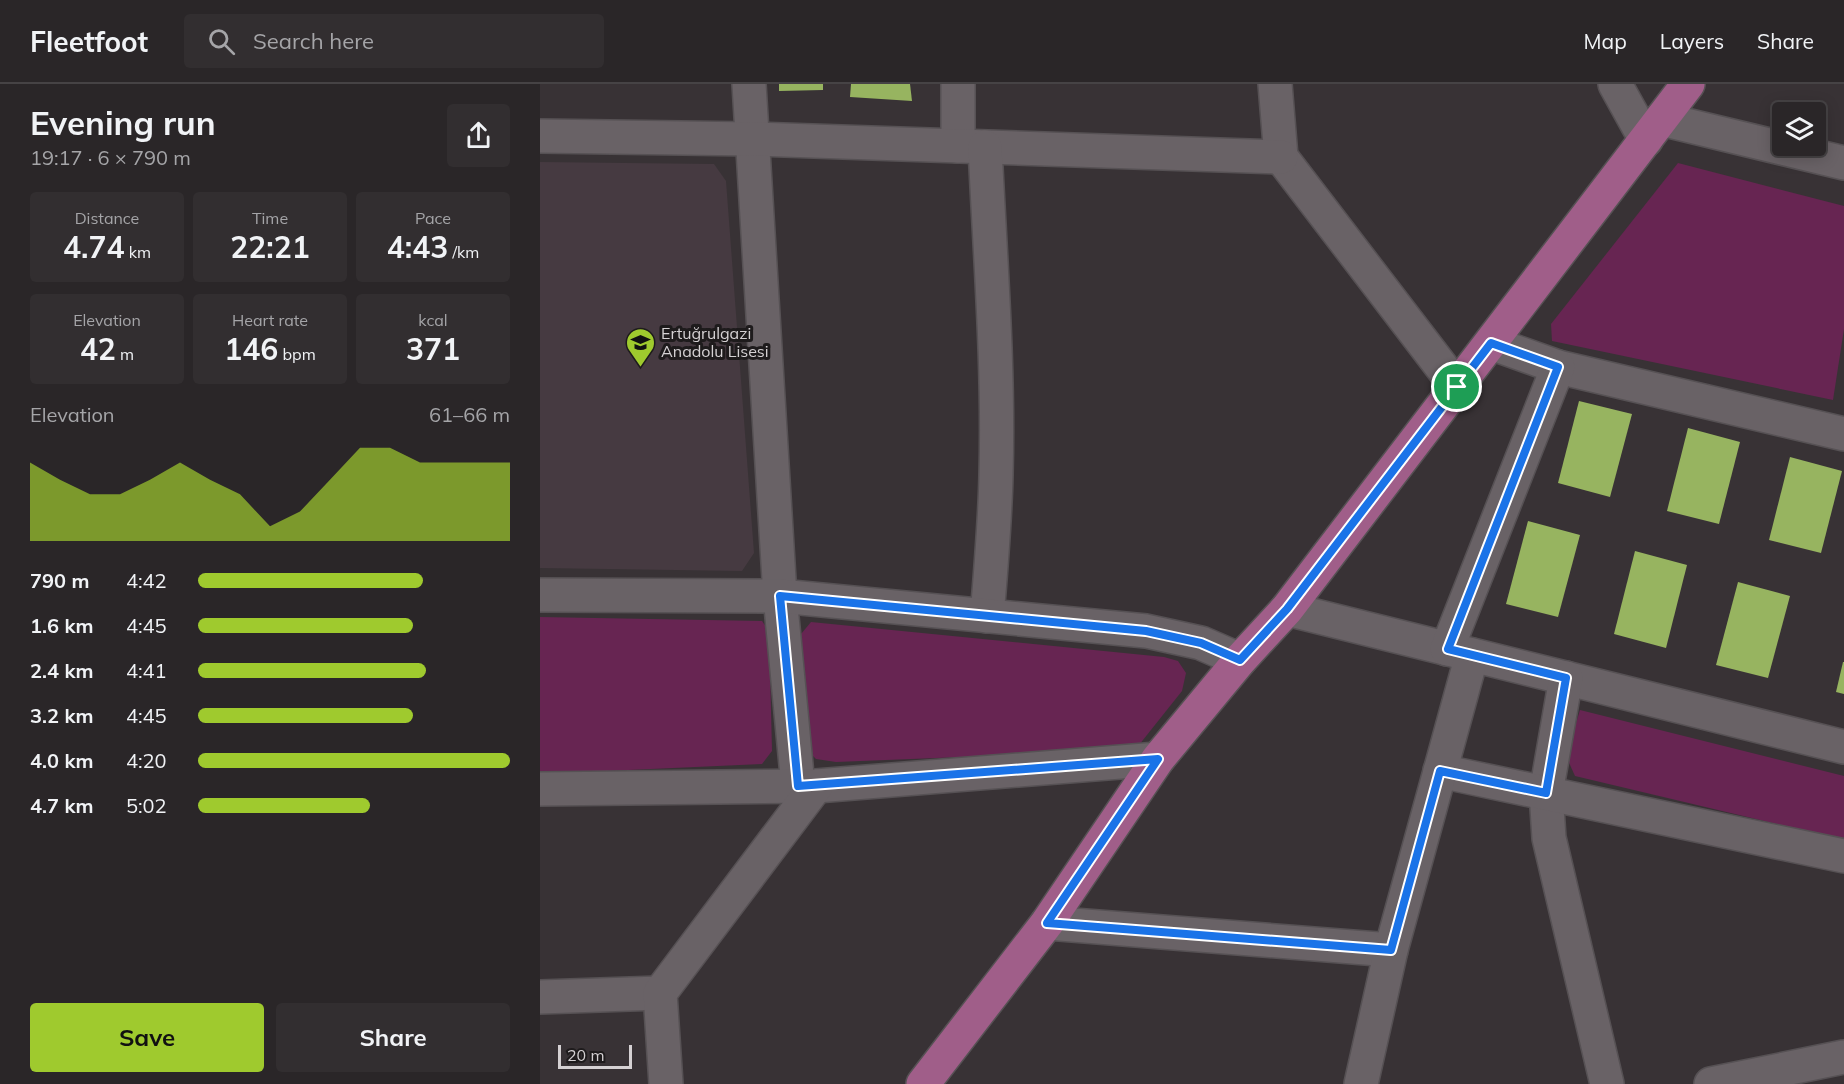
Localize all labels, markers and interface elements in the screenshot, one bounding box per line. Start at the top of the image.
search box [184,14,604,68]
text: Fleetfoot [30,24,148,59]
icon: search [205,25,238,58]
text: Search here [253,27,374,55]
text: Map [1584,28,1627,54]
text: Layers [1660,28,1724,54]
text: Share [1757,28,1814,54]
text: Evening run [30,102,216,143]
map controls [1772,102,1826,156]
button: layers [1772,102,1826,156]
button: share [447,104,510,167]
text: 19:17 · 6 × 790 m [30,145,191,170]
text: Distance [75,208,139,228]
text: Time [252,208,288,228]
text: Pace [415,208,451,228]
text: 4.74 [63,228,124,266]
text: 22:21 [230,228,310,266]
text: 4:43 [387,228,448,266]
text: km [124,242,151,262]
text: /km [448,242,479,262]
text: Elevation [73,310,141,330]
text: Heart rate [232,310,308,330]
text: kcal [418,310,448,330]
place label: Ertuğrulgazi Anadolu Lisesi [661,323,769,361]
school or university icon: Ertuğrulgazi Anadolu Lisesi [624,326,656,368]
text: 42 [80,330,116,368]
text: 146 [224,330,278,368]
text: 371 [406,330,460,368]
text: m [116,344,134,364]
text: bpm [278,344,316,364]
pin [1431,361,1482,412]
icon: arrive [1440,370,1473,403]
text: Elevation [30,402,115,427]
text: 61–66 m [429,402,510,427]
text: 790 m [30,568,89,593]
text: 4:42 [126,568,167,593]
text: 1.6 km [30,613,93,638]
text: 4:45 [126,613,167,638]
text: 2.4 km [30,658,93,683]
text: 4:41 [126,658,167,683]
text: 3.2 km [30,703,93,728]
text: 4:45 [126,703,167,728]
text: 4.0 km [30,748,93,773]
text: 4:20 [126,748,167,773]
text: 4.7 km [30,793,93,818]
text: 5:02 [126,793,167,818]
button: Save [30,1003,264,1072]
button: Share [276,1003,510,1072]
scale bar [558,1042,632,1070]
text: 20 m [567,1045,604,1065]

